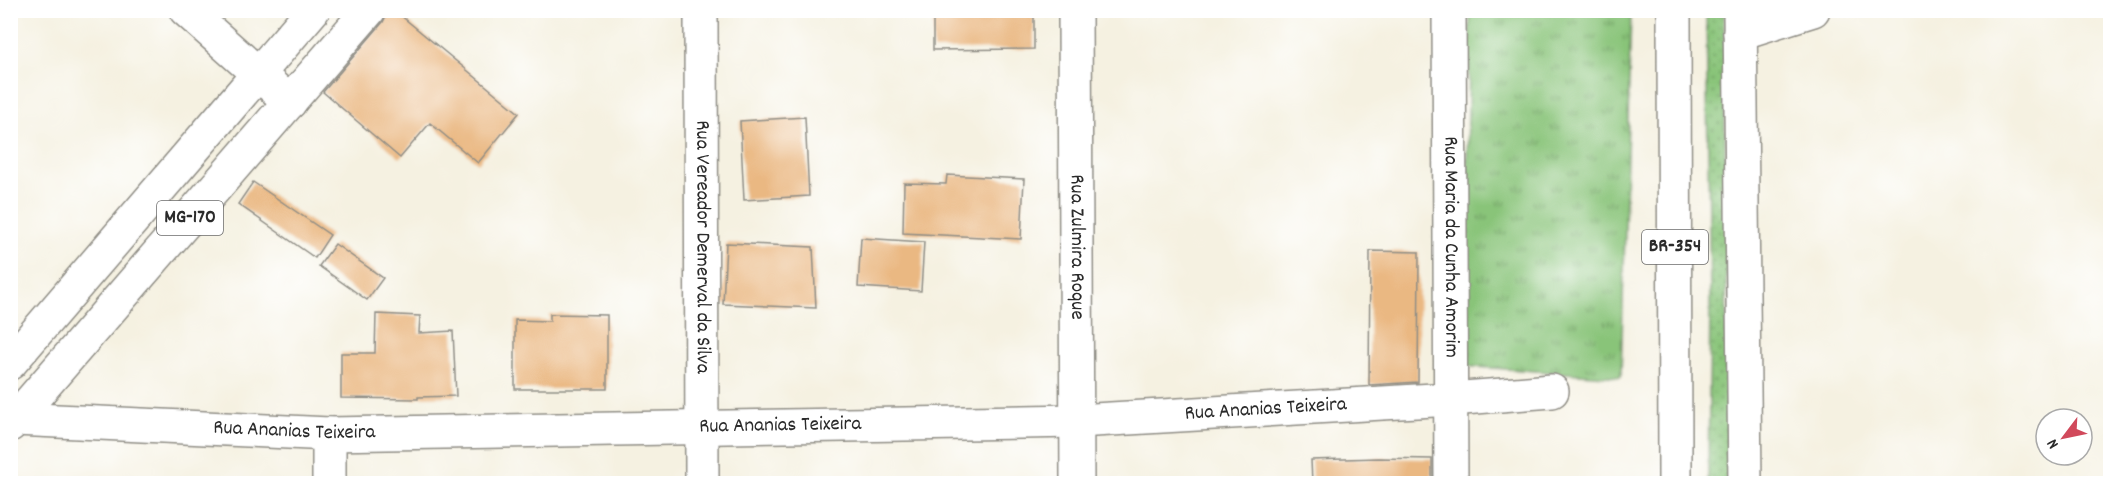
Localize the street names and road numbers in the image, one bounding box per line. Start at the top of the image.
street label: Rua Vereador Demerval da Silva [686,120,717,375]
street label: Rua Maria da Cunha Amorim [1435,136,1465,358]
street label: Rua Zulmira Roque [1061,174,1091,320]
road number: MG-170 [157,201,223,235]
road number: BR-354 [1642,230,1708,264]
street label: Rua Ananias Teixeira [1184,390,1349,430]
street label: Rua Ananias Teixeira [699,410,863,443]
street label: Rua Ananias Teixeira [213,413,377,449]

